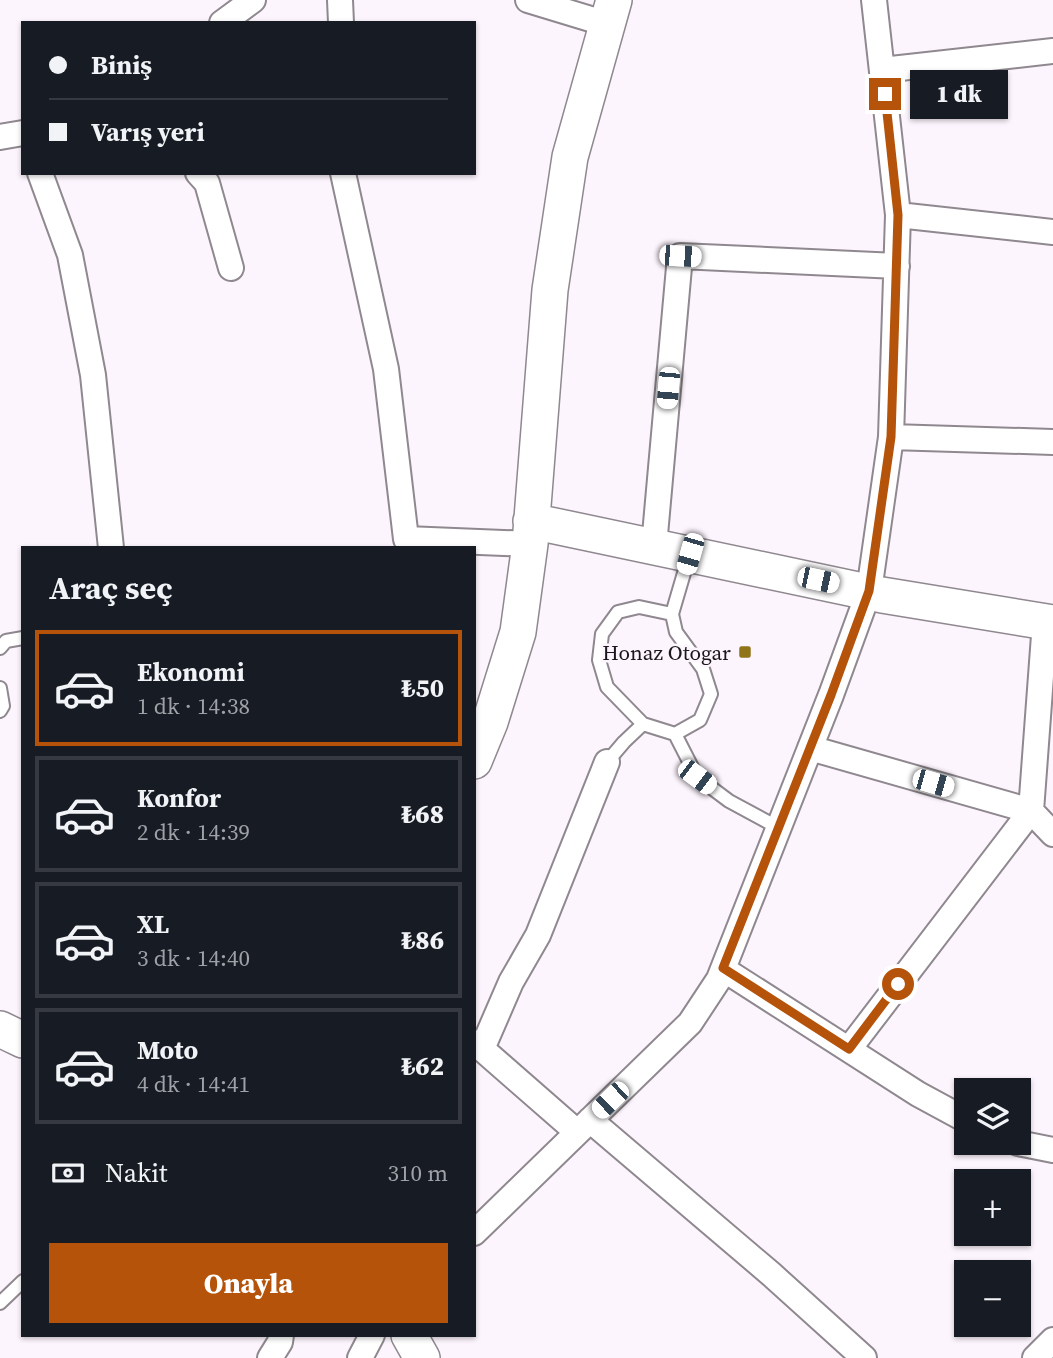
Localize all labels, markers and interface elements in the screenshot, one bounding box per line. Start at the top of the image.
text: Biniş [91,47,152,83]
callout: 1 dk [910,70,1008,119]
route end [869,78,901,110]
text: 1 dk [936,78,982,110]
text: Varış yeri [91,114,205,150]
car [659,244,702,268]
car [656,366,681,410]
car [675,531,706,577]
car [796,565,841,595]
text: Araç seç [49,566,173,610]
place label: Honaz Otogar [602,638,731,667]
marker: Honaz Otogar [737,644,753,660]
text: Ekonomi [137,654,245,690]
icon: car [53,657,116,720]
text: ₺50 [401,670,444,706]
text: 1 dk · 14:38 [137,690,250,722]
car [674,756,721,798]
car [910,767,957,799]
text: Konfor [137,780,221,816]
icon: car [53,783,116,846]
text: ₺68 [401,796,444,832]
text: 2 dk · 14:39 [137,816,250,848]
text: XL [137,906,169,942]
icon: car [53,909,116,972]
text: ₺86 [401,922,444,958]
text: 3 dk · 14:40 [137,942,250,974]
route start [882,968,914,1000]
text: Moto [137,1032,198,1068]
icon: car [53,1035,116,1098]
text: ₺62 [401,1048,444,1084]
text: 4 dk · 14:41 [137,1068,250,1100]
car [588,1078,633,1122]
map controls [954,1078,1031,1337]
button: layers [954,1078,1031,1155]
icon: cash [49,1154,87,1192]
text: Nakit [105,1155,167,1191]
text: 310 m [387,1157,448,1189]
button: + [954,1169,1031,1246]
button: Onayla [49,1243,448,1323]
button: − [954,1260,1031,1337]

